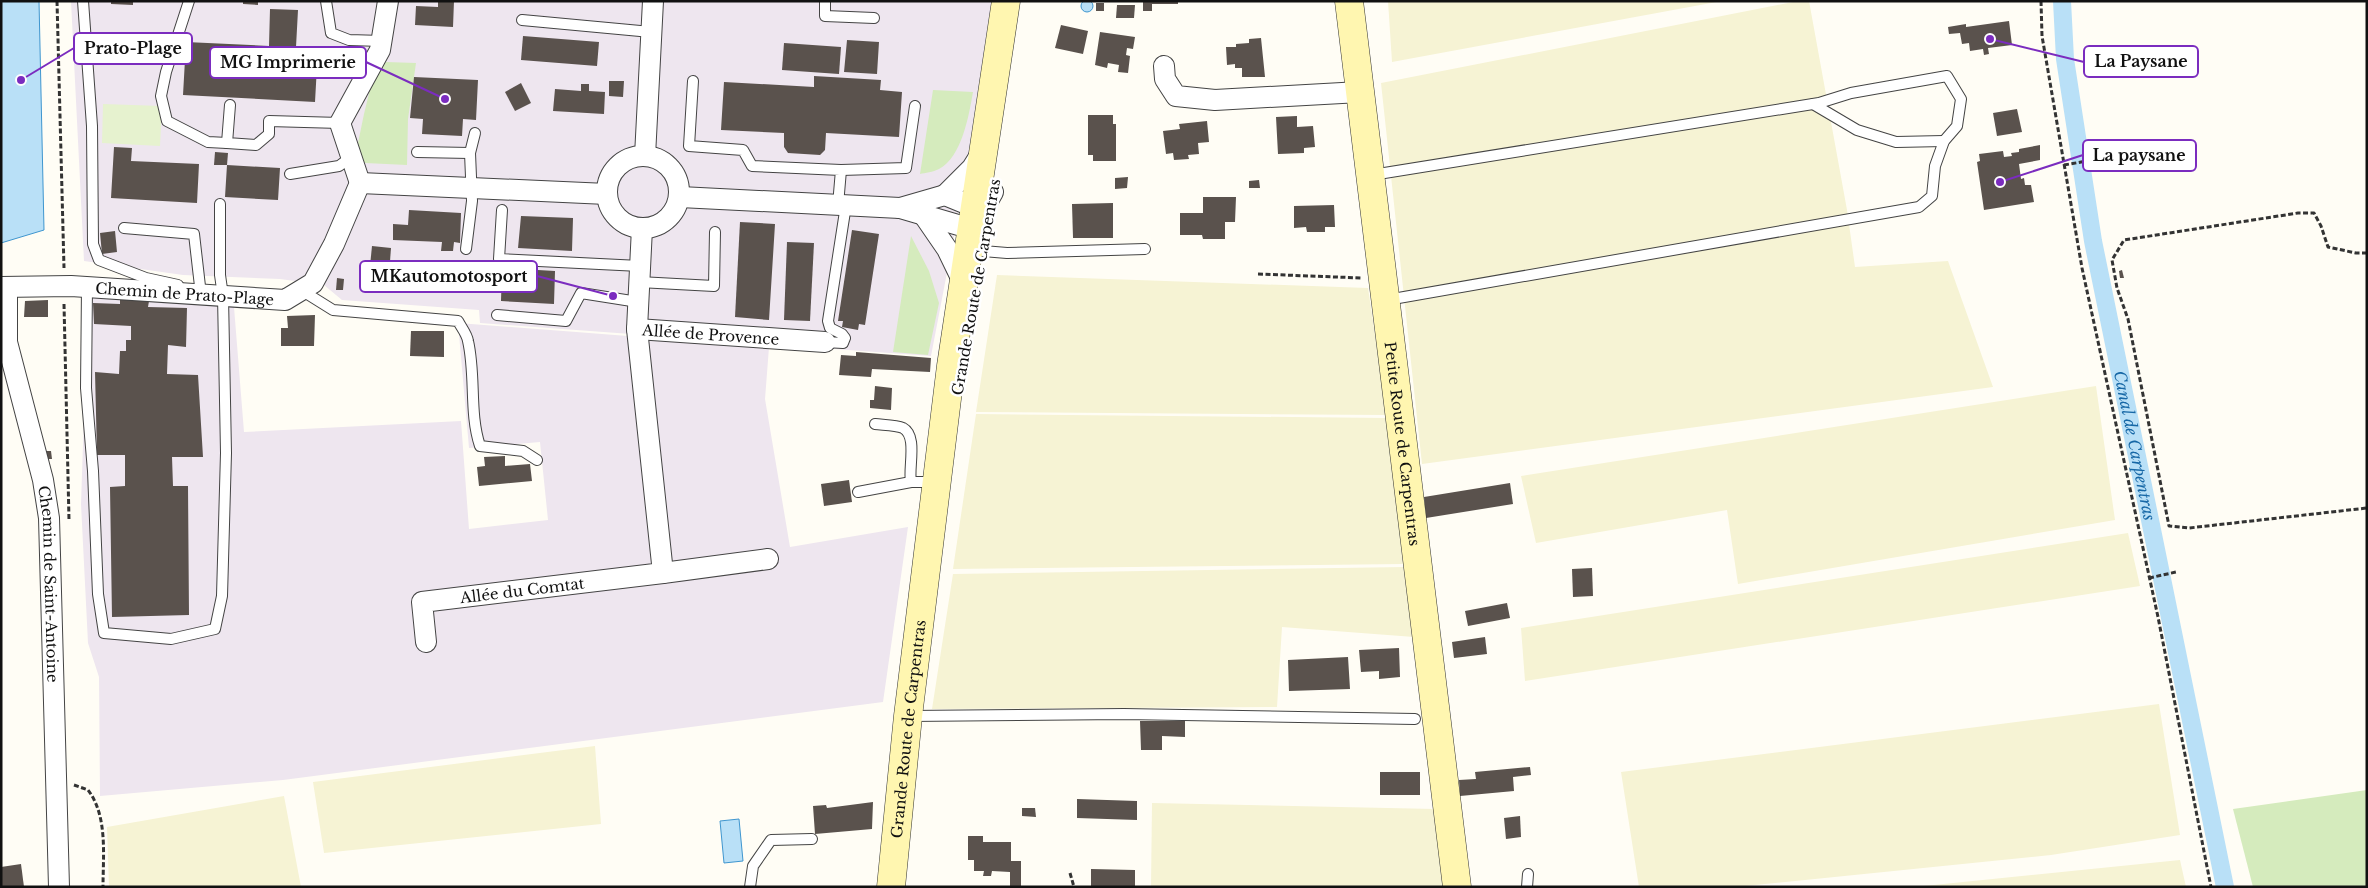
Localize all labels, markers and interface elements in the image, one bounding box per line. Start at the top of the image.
callout: Prato-Plage [74,33,192,64]
text: Prato-Plage [84,38,182,58]
callout: La Paysane [2084,46,2198,77]
callout: MG Imprimerie [210,47,366,78]
text: La Paysane [2094,51,2188,71]
text: MG Imprimerie [220,52,356,72]
callout: La paysane [2083,140,2196,171]
text: La paysane [2092,145,2186,165]
street label: Grande Route de Carpentras [948,177,1004,397]
callout: MKautomotosport [360,261,537,292]
text: MKautomotosport [371,266,528,286]
street label: Chemin de Prato-Plage [95,278,275,309]
street label: Allée de Provence [641,320,780,348]
street label: Petite Route de Carpentras [1381,341,1425,547]
water label: Canal de Carpentras [2110,369,2160,522]
street label: Chemin de Saint-Antoine [35,484,63,683]
street label: Allée du Comtat [458,573,586,607]
street label: Grande Route de Carpentras [886,618,929,839]

